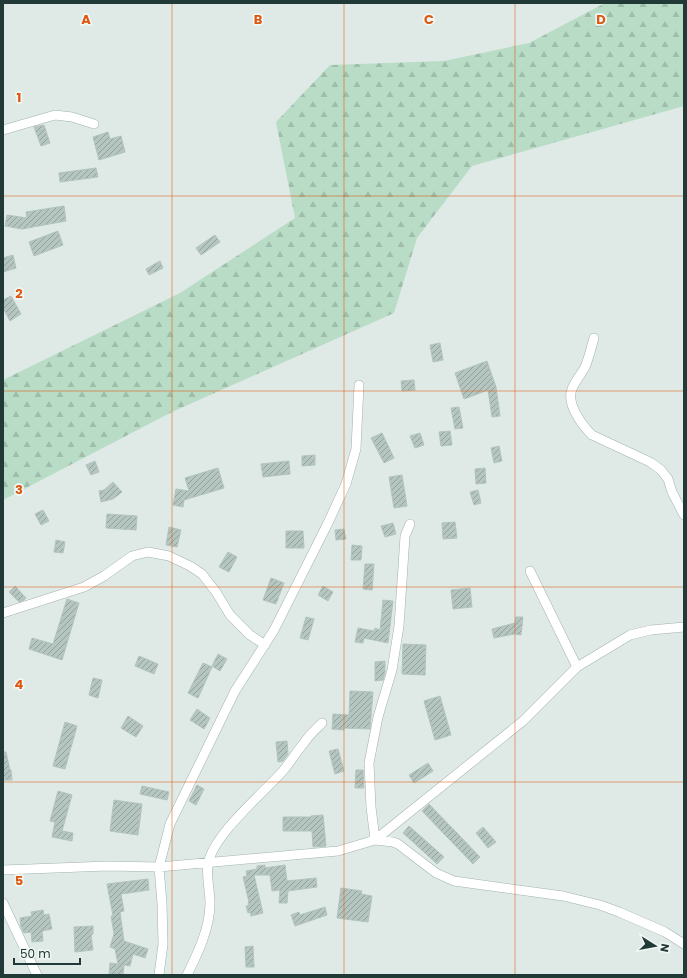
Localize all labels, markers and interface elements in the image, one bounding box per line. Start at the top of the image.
text: A [81,10,91,29]
text: B [254,10,263,29]
text: C [424,10,434,29]
text: D [596,10,606,29]
text: 1 [17,88,21,107]
text: 2 [15,284,23,303]
text: 3 [15,480,23,499]
text: 4 [15,675,24,694]
text: 5 [15,871,23,890]
north arrow [635,926,675,966]
scale bar [14,940,80,966]
text: N [656,942,673,953]
text: 50 m [20,945,51,962]

